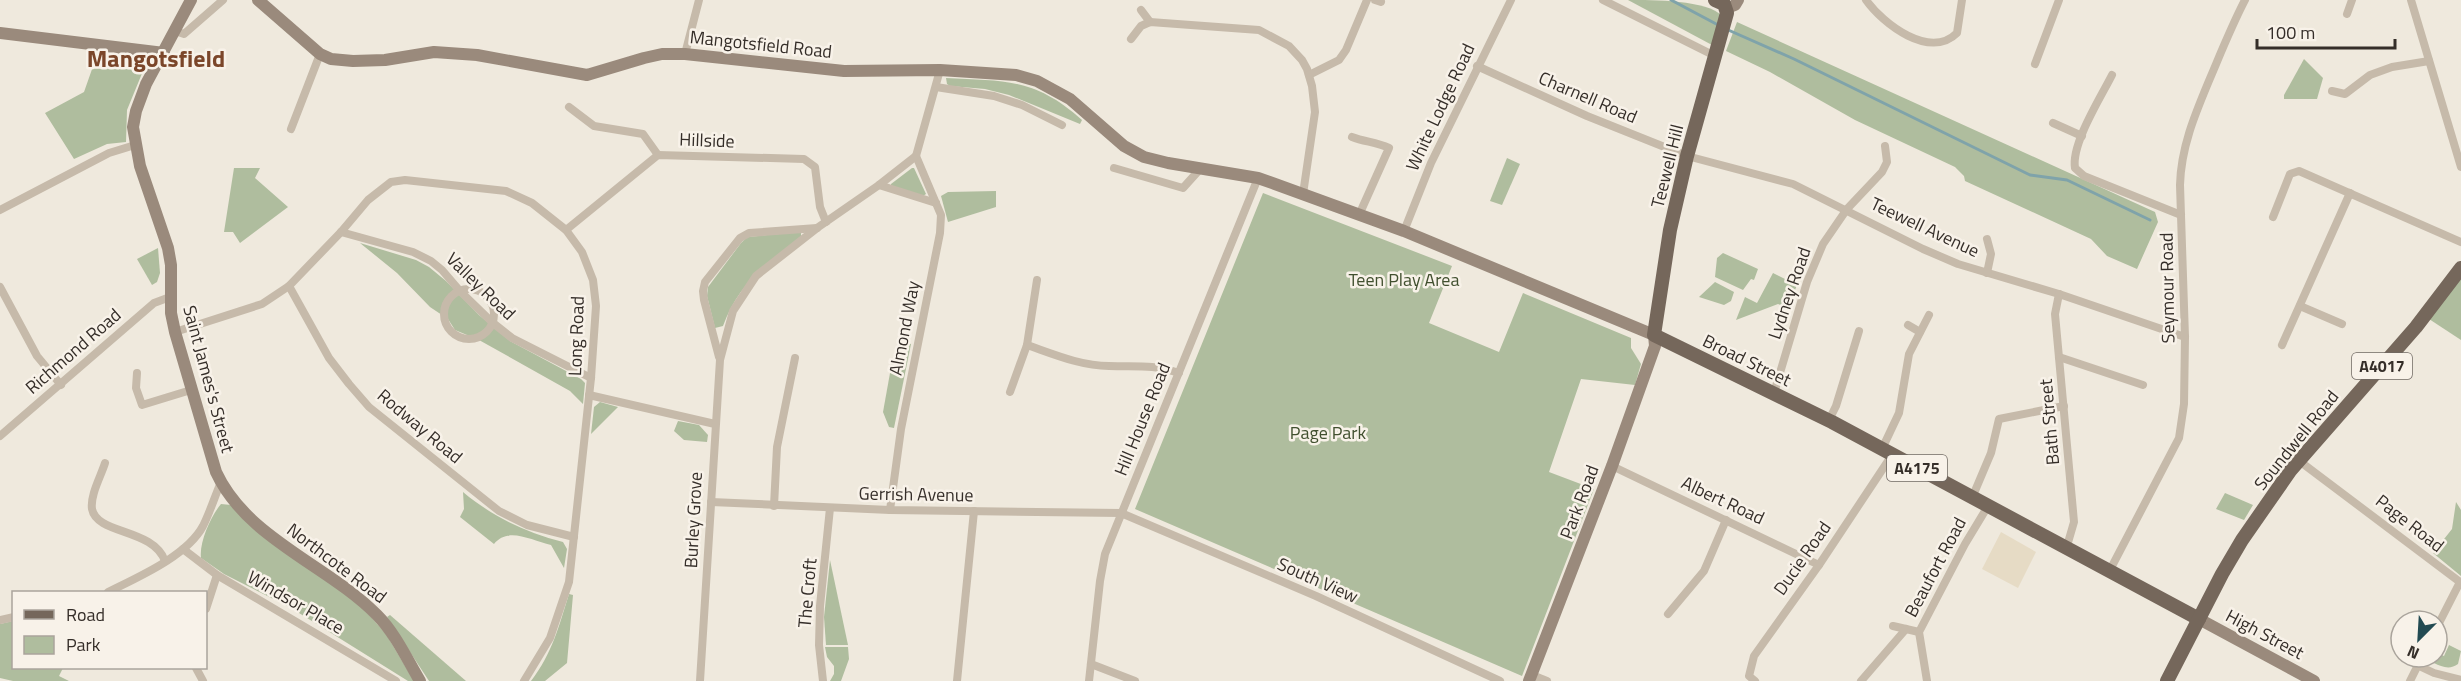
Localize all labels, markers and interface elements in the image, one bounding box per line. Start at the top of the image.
scale bar [2257,12,2395,50]
text: 100 m [2266,19,2315,46]
street label: Mangotsfield Road [689,23,833,65]
street label: White Lodge Road [1399,39,1481,175]
district label: Mangotsfield [87,40,225,76]
street label: Charnell Road [1535,64,1641,130]
street label: Teewell Hill [1644,121,1690,211]
street label: Hillside [679,126,735,154]
street label: Teewell Avenue [1866,190,1984,264]
street label: Seymour Road [2153,232,2181,344]
street label: Lydney Road [1761,243,1817,343]
street label: Valley Road [440,246,522,326]
park label: Teen Play Area [1349,266,1459,293]
street label: Almond Way [882,278,926,378]
street label: Long Road [561,296,591,376]
street label: Richmond Road [19,302,127,400]
street label: Saint James's Street [176,302,242,456]
street label: Broad Street [1698,327,1796,393]
road number: A4017 [2352,353,2412,379]
street label: Hill House Road [1107,358,1177,480]
street label: Bath Street [2032,377,2066,466]
street label: Rodway Road [371,382,469,470]
street label: Soundwell Road [2247,384,2345,496]
park label: Page Park [1290,419,1367,446]
road number: A4175 [1887,455,1947,481]
street label: Park Road [1553,461,1605,543]
street label: Albert Road [1677,469,1769,531]
street label: Burley Grove [677,471,709,569]
street label: Gerrish Avenue [858,479,974,509]
street label: Page Road [2370,487,2450,559]
street label: Beaufort Road [1897,512,1973,622]
street label: Ducie Road [1767,515,1837,601]
street label: Northcote Road [281,516,393,610]
street label: South View [1273,550,1363,610]
street label: The Croft [791,556,824,629]
street label: Windsor Place [243,563,349,641]
legend [12,591,207,669]
text: Road [66,601,105,628]
street label: High Street [2221,602,2310,666]
north arrow [2389,609,2449,669]
text: Park [66,631,101,658]
text: N [2403,639,2423,666]

